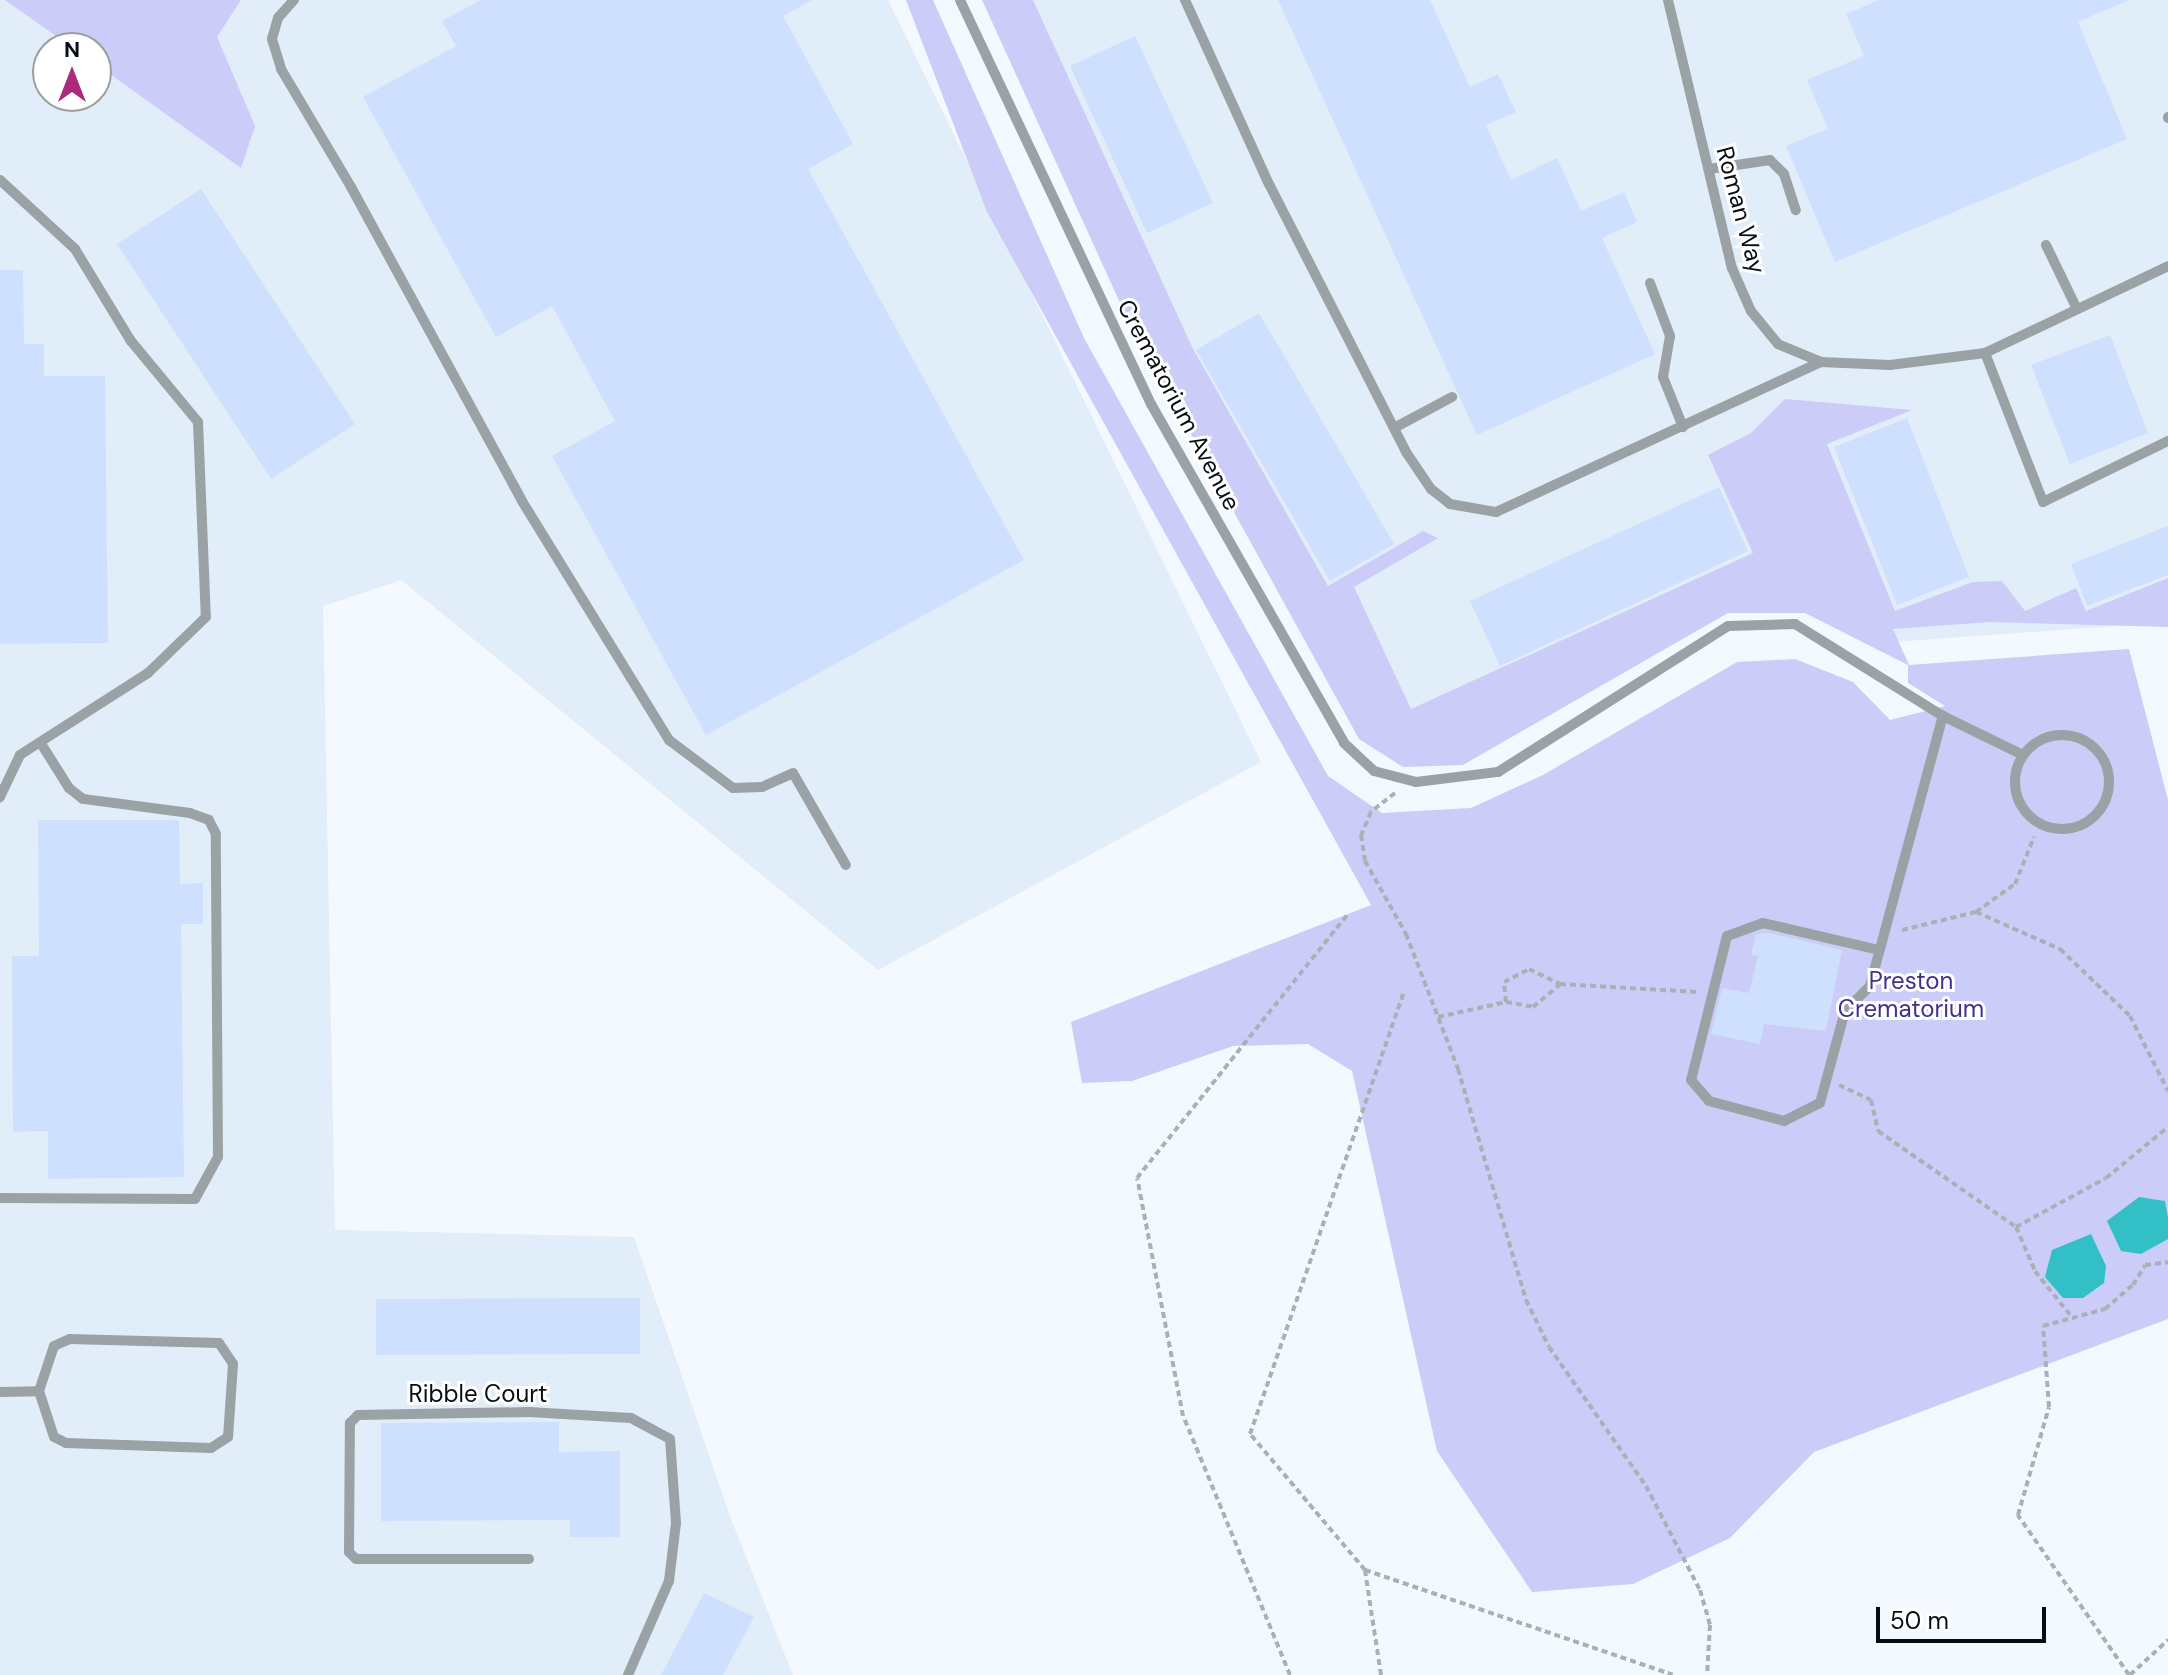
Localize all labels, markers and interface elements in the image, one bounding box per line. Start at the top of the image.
north arrow [32,32,112,112]
text: N [64,35,80,64]
street label: Roman Way [1710,143,1772,277]
street label: Crematorium Avenue [1111,295,1247,515]
park label: Preston Crematorium [1838,967,1984,1023]
street label: Ribble Court [409,1380,547,1408]
scale bar [1880,1591,2050,1641]
text: 50 m [1890,1605,1949,1636]

